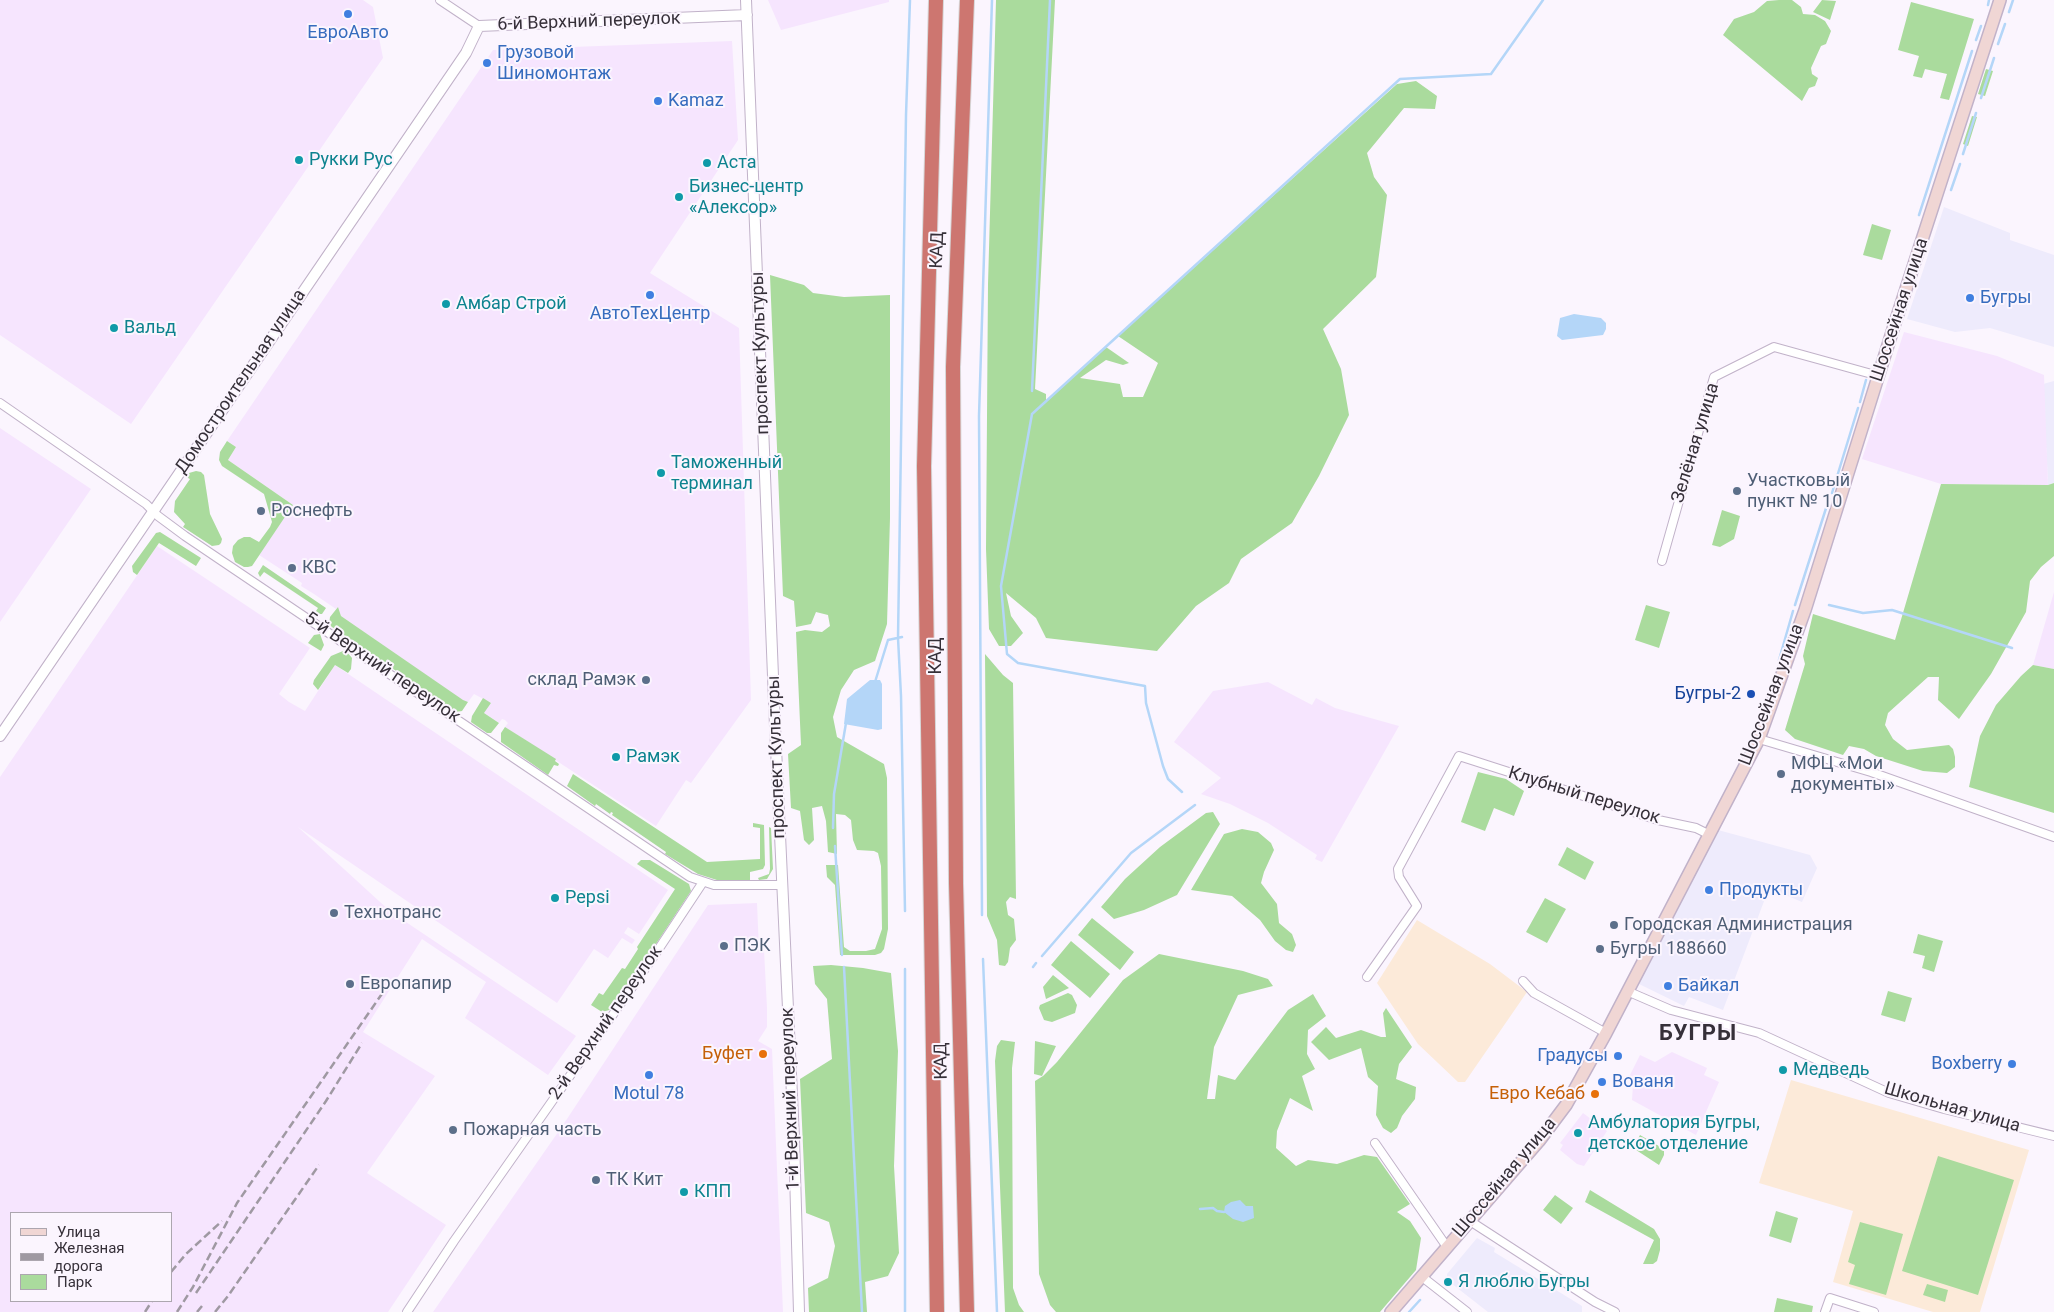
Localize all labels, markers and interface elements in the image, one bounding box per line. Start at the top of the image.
marker: ЕвроАвто [342,8,354,20]
street label: 6-й Верхний переулок [497,8,681,36]
place label: ЕвроАвто [307,22,389,44]
place label: Грузовой Шиномонтаж [497,42,611,84]
marker: Грузовой Шиномонтаж [481,57,493,69]
place label: Kamaz [668,90,724,112]
marker: Kamaz [652,95,664,107]
place label: Рукки Рус [309,149,393,171]
place label: Аста [717,152,756,174]
marker: Рукки Рус [293,154,305,166]
marker: Аста [701,157,713,169]
place label: Бизнес-центр «Алексор» [689,176,804,218]
marker: Бизнес-центр «Алексор» [673,191,685,203]
street label: КАД [927,231,949,269]
street label: Шоссейная улица [1867,235,1933,385]
street label: проспект Культуры [747,271,775,435]
street label: Домостроительная улица [171,286,311,478]
place label: Бугры [1980,287,2032,309]
marker: АвтоТехЦентр [644,289,656,301]
marker: Бугры [1964,292,1976,304]
place label: Амбар Строй [456,293,567,315]
marker: Амбар Строй [440,298,452,310]
place label: АвтоТехЦентр [590,303,710,325]
place label: Вальд [124,317,176,339]
marker: Вальд [108,322,120,334]
street label: Зелёная улица [1668,380,1724,506]
place label: Таможенный терминал [671,452,782,494]
marker: Таможенный терминал [655,467,667,479]
place label: Участковый пункт № 10 [1747,470,1850,512]
marker: Участковый пункт № 10 [1731,485,1743,497]
place label: Роснефть [271,500,353,522]
marker: Роснефть [255,505,267,517]
place label: КВС [302,557,336,579]
marker: КВС [286,562,298,574]
street label: 5-й Верхний переулок [300,608,464,728]
street label: Шоссейная улица [1735,621,1809,769]
street label: КАД [925,637,947,675]
place label: склад Рамэк [528,669,636,691]
marker: склад Рамэк [640,674,652,686]
street label: проспект Культуры [763,675,791,839]
place label: Бугры-2 [1674,683,1741,705]
marker: Бугры-2 [1745,688,1757,700]
place label: Рамэк [626,746,680,768]
marker: Рамэк [610,751,622,763]
place label: МФЦ «Мои документы» [1791,753,1895,796]
street label: Клубный переулок [1506,763,1662,829]
marker: МФЦ «Мои документы» [1775,768,1787,780]
place label: Продукты [1719,879,1803,901]
marker: Продукты [1703,884,1715,896]
place label: Pepsi [565,887,610,909]
marker: Pepsi [549,892,561,904]
place label: Технотранс [344,902,441,924]
marker: Технотранс [328,907,340,919]
place label: Городская Администрация [1624,914,1853,936]
marker: Городская Администрация [1608,919,1620,931]
place label: ПЭК [734,935,771,957]
place label: Бугры 188660 [1610,938,1727,960]
marker: ПЭК [718,940,730,952]
street label: 2-й Верхний переулок [545,942,667,1104]
marker: Бугры 188660 [1594,943,1606,955]
place label: Европапир [360,973,452,995]
place label: Байкал [1678,975,1739,997]
marker: Европапир [344,978,356,990]
marker: Байкал [1662,980,1674,992]
street label: 1-й Верхний переулок [777,1007,805,1191]
district label: БУГРЫ [1658,1021,1738,1047]
street label: КАД [931,1042,953,1080]
place label: Буфет [702,1043,753,1065]
place label: Градусы [1537,1045,1608,1067]
marker: Буфет [757,1048,769,1060]
marker: Градусы [1612,1050,1624,1062]
place label: Boxberry [1931,1053,2002,1075]
marker: Boxberry [2006,1058,2018,1070]
place label: Медведь [1793,1059,1870,1081]
marker: Медведь [1777,1064,1789,1076]
marker: Motul 78 [643,1069,655,1081]
place label: Вованя [1612,1071,1674,1093]
marker: Вованя [1596,1076,1608,1088]
street label: Школьная улица [1881,1078,2023,1138]
place label: Motul 78 [614,1083,684,1105]
place label: Евро Кебаб [1489,1083,1585,1105]
marker: Евро Кебаб [1589,1088,1601,1100]
place label: Амбулатория Бугры, детское отделение [1588,1112,1760,1154]
street label: Шоссейная улица [1449,1114,1561,1242]
place label: Пожарная часть [463,1119,602,1141]
marker: Пожарная часть [447,1124,459,1136]
marker: Амбулатория Бугры, детское отделение [1572,1127,1584,1139]
place label: ТК Кит [606,1169,663,1191]
marker: ТК Кит [590,1174,602,1186]
place label: КПП [694,1181,731,1203]
marker: КПП [678,1186,690,1198]
legend [10,1212,172,1302]
text: Улица [57,1223,100,1241]
text: Железная дорога [54,1239,125,1275]
place label: Я люблю Бугры [1458,1271,1590,1293]
text: Парк [57,1273,92,1291]
marker: Я люблю Бугры [1442,1276,1454,1288]

